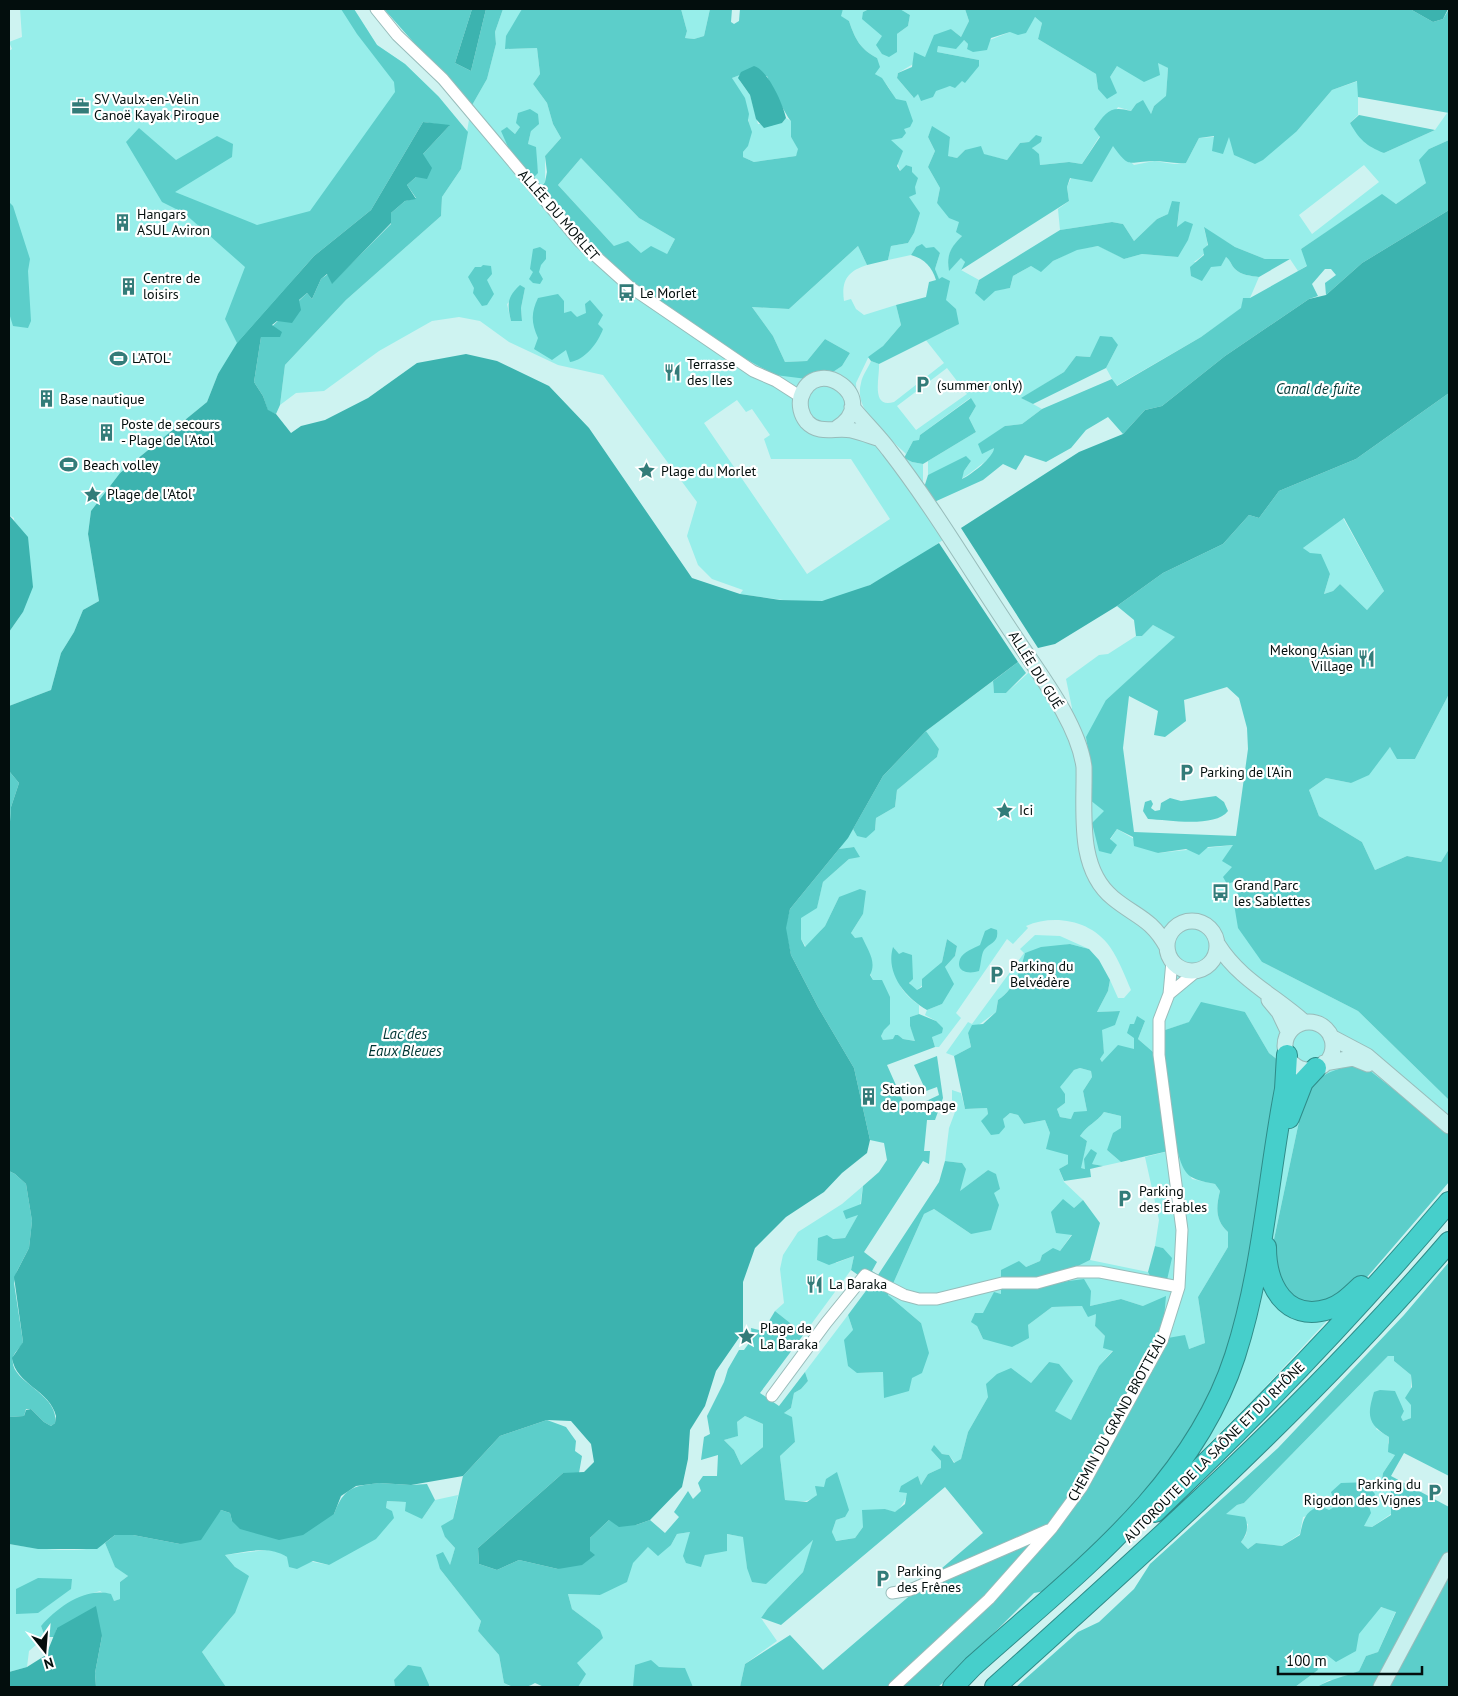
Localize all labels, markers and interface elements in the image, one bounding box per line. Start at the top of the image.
place label: SV Vaulx-en-Velin Canoë Kayak Pirogue [94,90,219,124]
office icon: SV Vaulx-en-Velin Canoë Kayak Pirogue [70,97,90,117]
street label: ALLÉE DU MORLET [515,166,604,264]
place label: Hangars ASUL Aviron [137,205,210,239]
building icon: Hangars ASUL Aviron [113,212,133,232]
place label: Centre de loisirs [143,269,200,303]
building icon: Centre de loisirs [119,276,139,296]
bus stop icon: Le Morlet [616,283,636,303]
place label: Le Morlet [640,284,697,302]
sports icon: L'ATOL' [108,348,128,368]
place label: L'ATOL' [132,349,171,367]
place label: Terrasse des Iles [687,355,735,389]
restaurant icon: Terrasse des Iles [663,362,683,382]
parking icon: (summer only) [913,375,933,395]
place label: (summer only) [937,376,1022,394]
water label: Canal de fuite [1276,379,1360,398]
building icon: Base nautique [36,389,56,409]
place label: Base nautique [60,390,145,408]
place label: Poste de secours - Plage de l'Atol [121,415,220,449]
building icon: Poste de secours - Plage de l'Atol [97,422,117,442]
sports icon: Beach volley [59,455,79,475]
place label: Beach volley [83,456,159,474]
place icon: Plage du Morlet [637,461,657,481]
place label: Plage du Morlet [661,462,757,480]
place icon: Plage de l'Atol' [83,484,103,504]
place label: Plage de l'Atol' [107,485,195,503]
street label: ALLÉE DU GUÉ [1005,628,1067,712]
place label: Mekong Asian Village [1270,641,1353,675]
restaurant icon: Mekong Asian Village [1357,648,1377,668]
parking icon: Parking de l'Ain [1176,762,1196,782]
place label: Parking de l'Ain [1200,763,1292,781]
place icon: Ici [995,800,1015,820]
place label: Ici [1019,801,1033,819]
place label: Grand Parc les Sablettes [1234,876,1310,910]
bus stop icon: Grand Parc les Sablettes [1210,883,1230,903]
place label: Parking du Belvédère [1010,957,1074,991]
parking icon: Parking du Belvédère [986,964,1006,984]
water label: Lac des Eaux Bleues [368,1024,442,1060]
place label: Station de pompage [882,1080,956,1114]
building icon: Station de pompage [858,1087,878,1107]
place label: Parking des Érables [1139,1182,1207,1216]
parking icon: Parking des Érables [1115,1189,1135,1209]
restaurant icon: La Baraka [805,1274,825,1294]
place label: La Baraka [829,1275,887,1293]
place label: Plage de La Baraka [760,1319,818,1353]
place icon: Plage de La Baraka [736,1326,756,1346]
street label: CHEMIN DU GRAND BROTTEAU [1064,1332,1170,1504]
street label: AUTOROUTE DE LA SAÔNE ET DU RHÔNE [1120,1358,1308,1546]
place label: Parking du Rigodon des Vignes [1304,1475,1421,1509]
parking icon: Parking du Rigodon des Vignes [1425,1482,1445,1502]
place label: Parking des Frênes [897,1562,961,1596]
parking icon: Parking des Frênes [873,1569,893,1589]
north arrow [20,1626,70,1676]
scale bar [1278,1644,1422,1676]
text: 100 m [1286,1651,1327,1670]
text: N [42,1653,56,1673]

